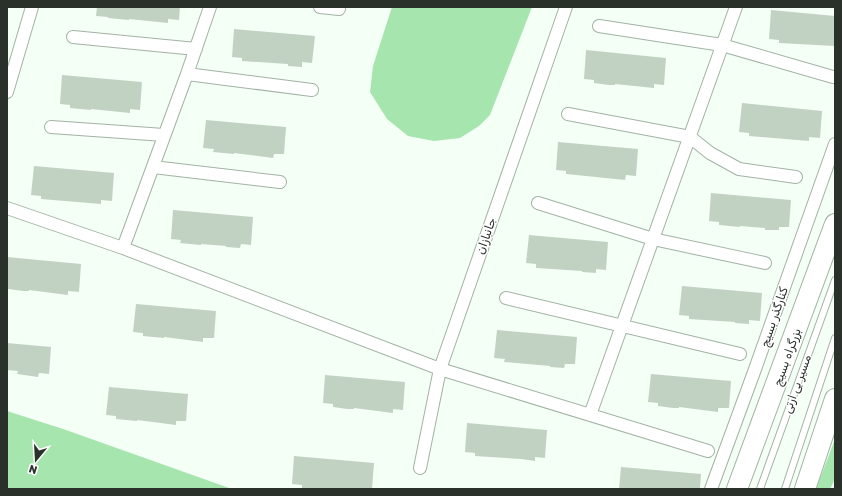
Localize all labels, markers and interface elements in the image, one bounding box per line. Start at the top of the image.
street label: جانبازان [473,216,500,257]
street label: کنارگذر بسیج [757,285,793,349]
street label: بزرگراه بسیج [770,326,806,389]
street label: مسیر بی ارتی [780,352,815,416]
north arrow [16,440,56,480]
text: N [27,462,39,476]

